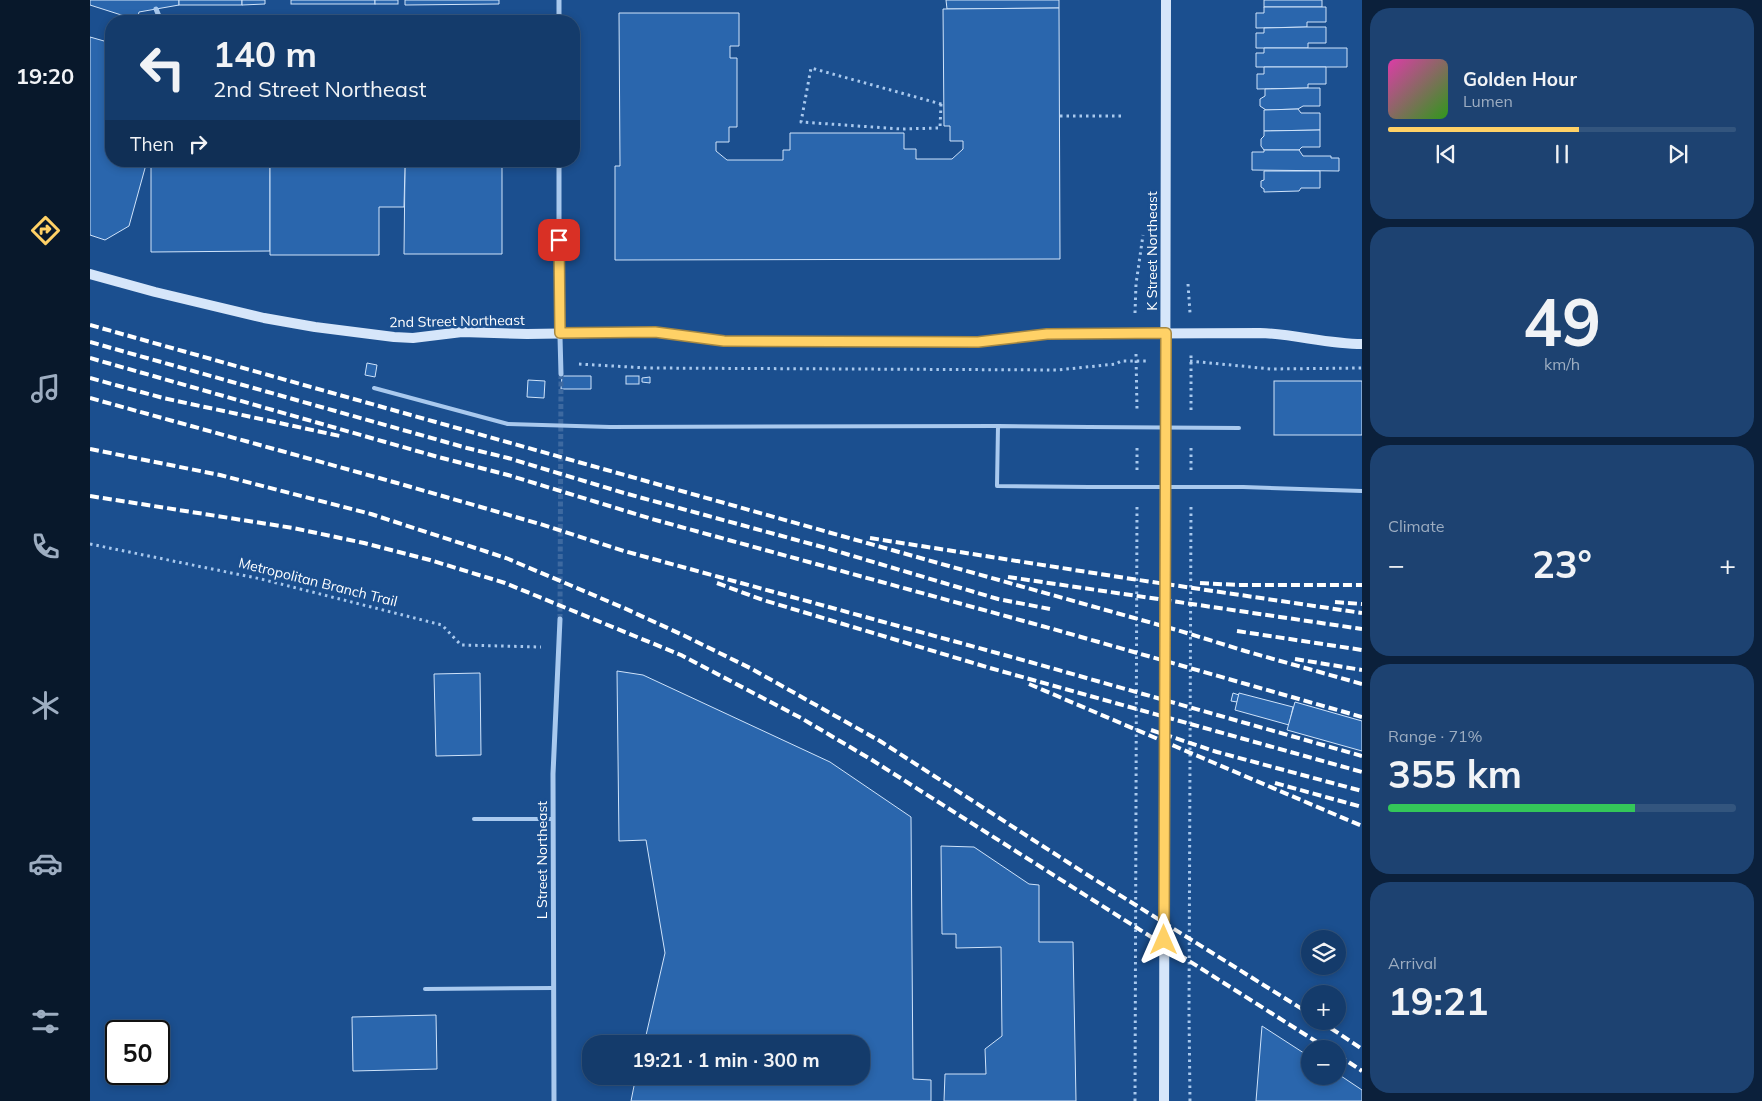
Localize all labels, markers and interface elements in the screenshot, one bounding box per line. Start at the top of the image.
text: 140 m [213,32,317,76]
icon: left [130,35,195,100]
text: 19:20 [16,62,74,90]
text: Golden Hour [1463,67,1577,91]
text: 2nd Street Northeast [213,75,426,103]
text: Lumen [1463,91,1513,111]
icon: right [184,130,212,158]
text: Then [130,132,174,156]
icon: previous [1432,140,1460,168]
icon: pause [1548,140,1576,168]
icon: next [1664,140,1692,168]
street label: K Street Northeast [1143,191,1161,311]
icon: directions [28,213,63,248]
pin [538,219,580,261]
icon: arrive [545,226,573,254]
text: 49 [1523,281,1601,362]
street label: 2nd Street Northeast [389,311,525,331]
text: km/h [1544,354,1580,374]
icon: music [28,371,63,406]
text: Climate [1388,516,1444,536]
icon: phone [28,529,63,564]
text: 23° [1532,540,1592,588]
text: − [1388,547,1405,582]
text: + [1719,547,1736,582]
street label: Metropolitan Branch Trail [237,554,399,610]
icon: climate [28,688,63,723]
text: Range · 71% [1388,726,1483,746]
text: 355 km [1388,750,1522,798]
street label: L Street Northeast [533,801,551,919]
icon: car [28,846,63,881]
position arrow [1137,913,1189,965]
map controls [1301,930,1346,1085]
button: layers [1301,930,1346,975]
text: Arrival [1388,953,1437,973]
text: 19:21 [1388,977,1489,1025]
button: + [1301,985,1346,1030]
icon: filters [28,1004,63,1039]
speed limit sign: 50 [105,1020,170,1085]
button: − [1301,1040,1346,1085]
text: 19:21 · 1 min · 300 m [632,1048,820,1072]

